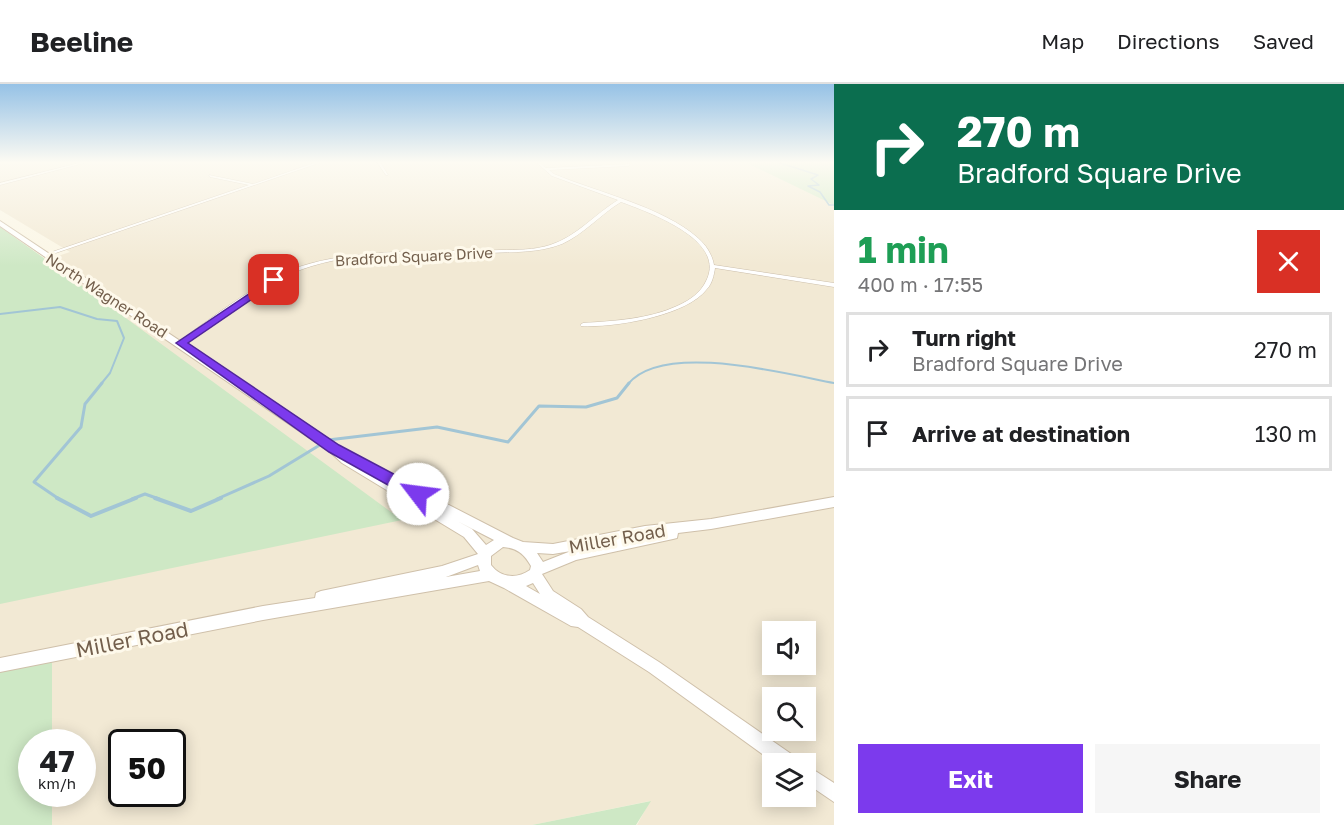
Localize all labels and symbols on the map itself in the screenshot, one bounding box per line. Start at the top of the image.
street label: Bradford Square Drive [335,243,494,269]
street label: North Wagner Road [43,249,171,341]
pin [248,254,299,305]
position arrow [386,462,450,526]
street label: Miller Road [567,519,667,557]
street label: Miller Road [74,615,190,663]
speed limit sign: 50 [108,729,186,807]

